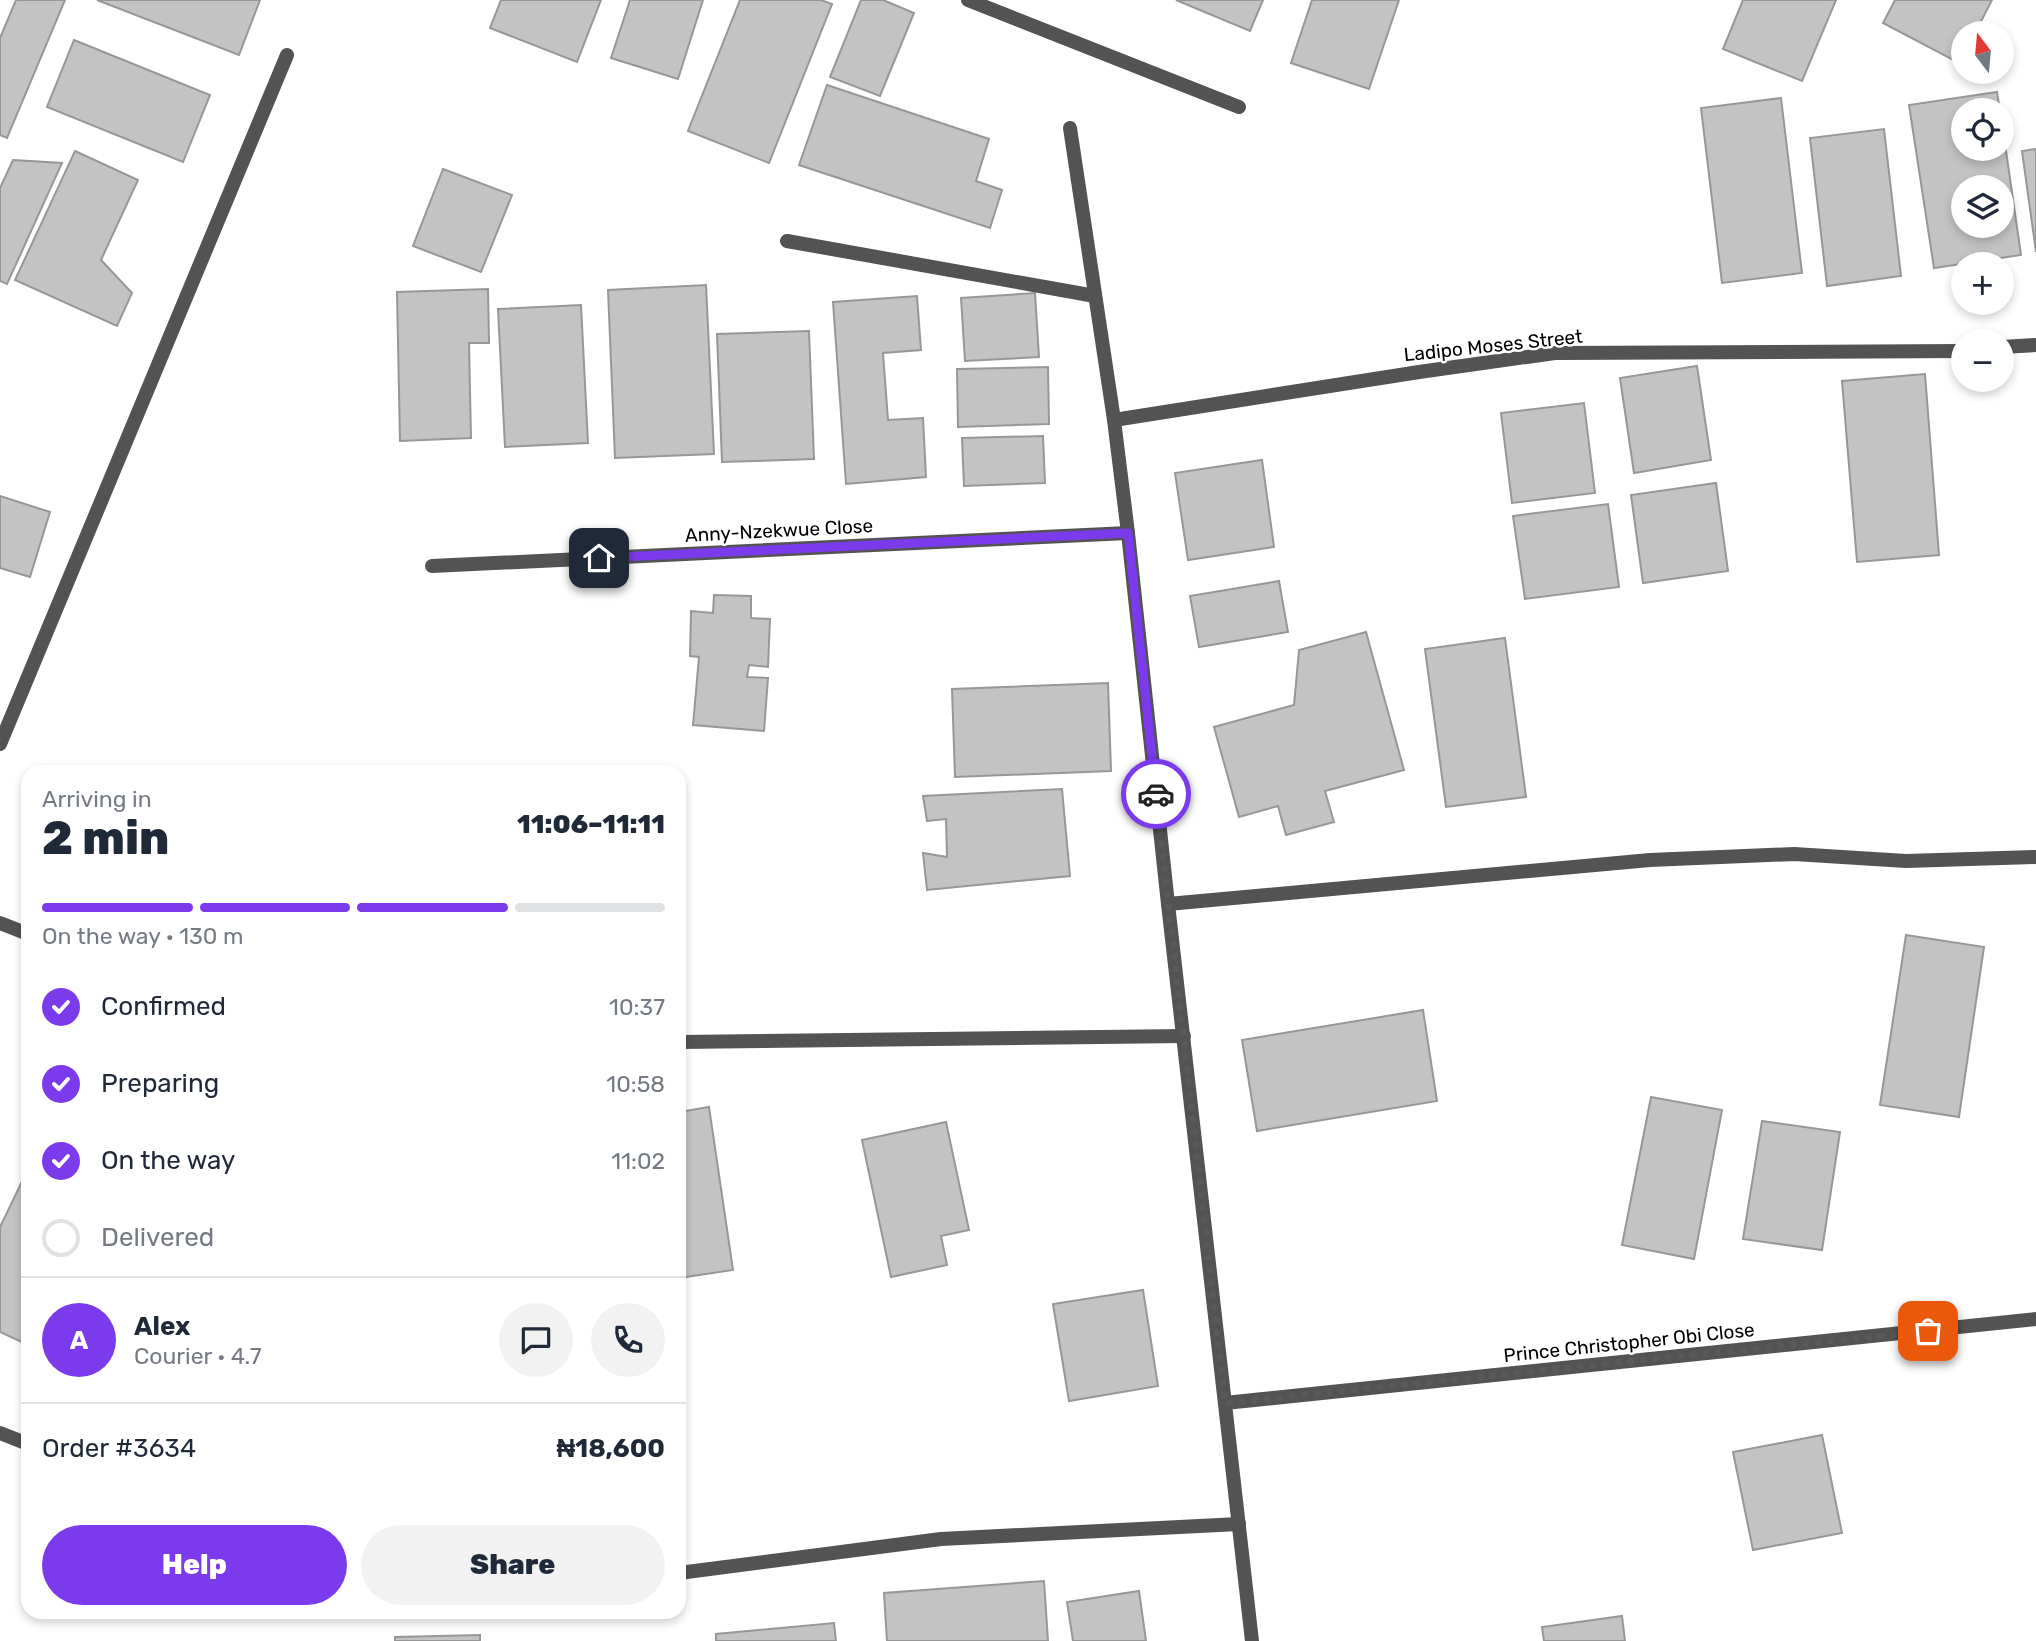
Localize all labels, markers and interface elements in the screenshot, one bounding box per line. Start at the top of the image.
north arrow [1951,21,2014,84]
map controls [1951,21,2014,392]
button: locate [1951,98,2014,161]
button: layers [1951,175,2014,238]
button: + [1951,252,2014,315]
street label: Ladipo Moses Street [1403,325,1584,366]
button: − [1951,329,2014,392]
street label: Anny-Nzekwue Close [684,514,874,547]
pin [569,528,629,588]
icon: home [580,539,618,577]
courier [1121,759,1191,829]
icon: car [1137,775,1175,813]
text: Arriving in [42,785,152,813]
text: 11:06–11:11 [517,809,665,840]
text: 2 min [42,811,169,866]
text: On the way · 130 m [42,922,243,950]
icon: check [42,988,80,1026]
text: Confirmed [101,991,226,1022]
text: 10:37 [609,993,665,1021]
icon: check [42,1065,80,1103]
text: Preparing [101,1068,219,1099]
text: 10:58 [606,1070,665,1098]
icon: check [42,1142,80,1180]
text: On the way [101,1145,235,1176]
text: 11:02 [611,1147,665,1175]
text: Delivered [101,1222,214,1253]
pin [1898,1301,1958,1361]
button: chat [499,1303,573,1377]
button: phone [591,1303,665,1377]
text: Alex [134,1311,190,1342]
icon: bag [1909,1312,1947,1350]
street label: Prince Christopher Obi Close [1502,1318,1756,1367]
text: A [70,1325,88,1356]
text: Courier · 4.7 [134,1342,261,1370]
text: Order #3634 [42,1433,196,1464]
text: ₦18,600 [556,1433,665,1464]
button: Help [42,1525,347,1605]
button: Share [361,1525,665,1605]

